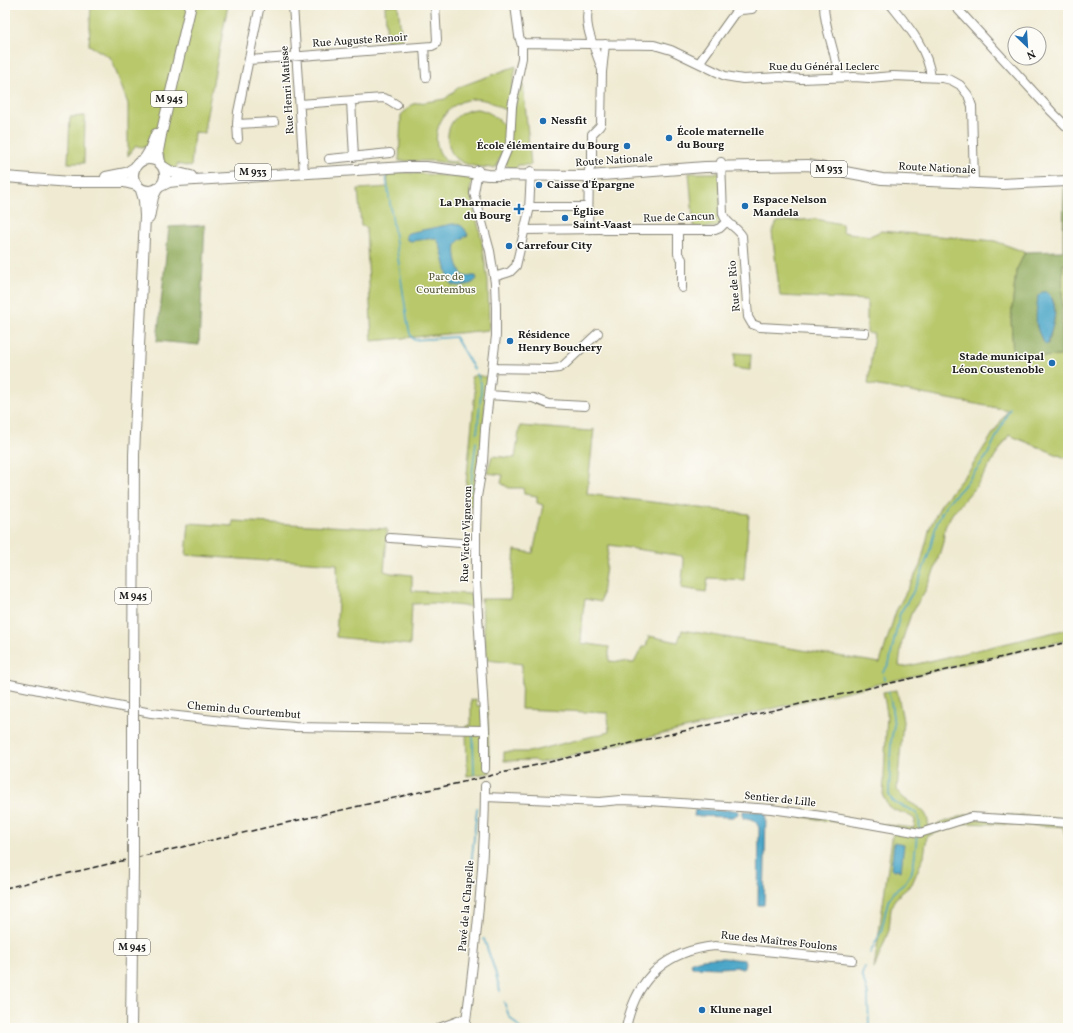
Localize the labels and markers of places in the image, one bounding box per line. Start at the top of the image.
place label: Nessfit [551,114,587,129]
marker: Nessfit [538,116,548,126]
place label: École maternelle du Bourg [677,125,764,153]
marker: École maternelle du Bourg [664,133,674,143]
place label: École élémentaire du Bourg [477,139,619,154]
marker: École élémentaire du Bourg [622,141,632,151]
place label: Caisse d'Épargne [547,178,635,193]
marker: Caisse d'Épargne [534,180,544,190]
place label: Espace Nelson Mandela [753,193,827,221]
place label: La Pharmacie du Bourg [440,196,511,224]
marker: Espace Nelson Mandela [740,201,750,211]
marker: La Pharmacie du Bourg [514,204,524,214]
place label: Église Saint-Vaast [573,205,631,233]
marker: Église Saint-Vaast [560,213,570,223]
place label: Carrefour City [517,239,593,254]
marker: Carrefour City [504,241,514,251]
place label: Résidence Henry Bouchery [518,328,603,356]
marker: Résidence Henry Bouchery [505,336,515,346]
place label: Stade municipal Léon Coustenoble [952,350,1044,378]
marker: Stade municipal Léon Coustenoble [1047,358,1057,368]
place label: Klune nagel [710,1003,772,1018]
marker: Klune nagel [697,1005,707,1015]

